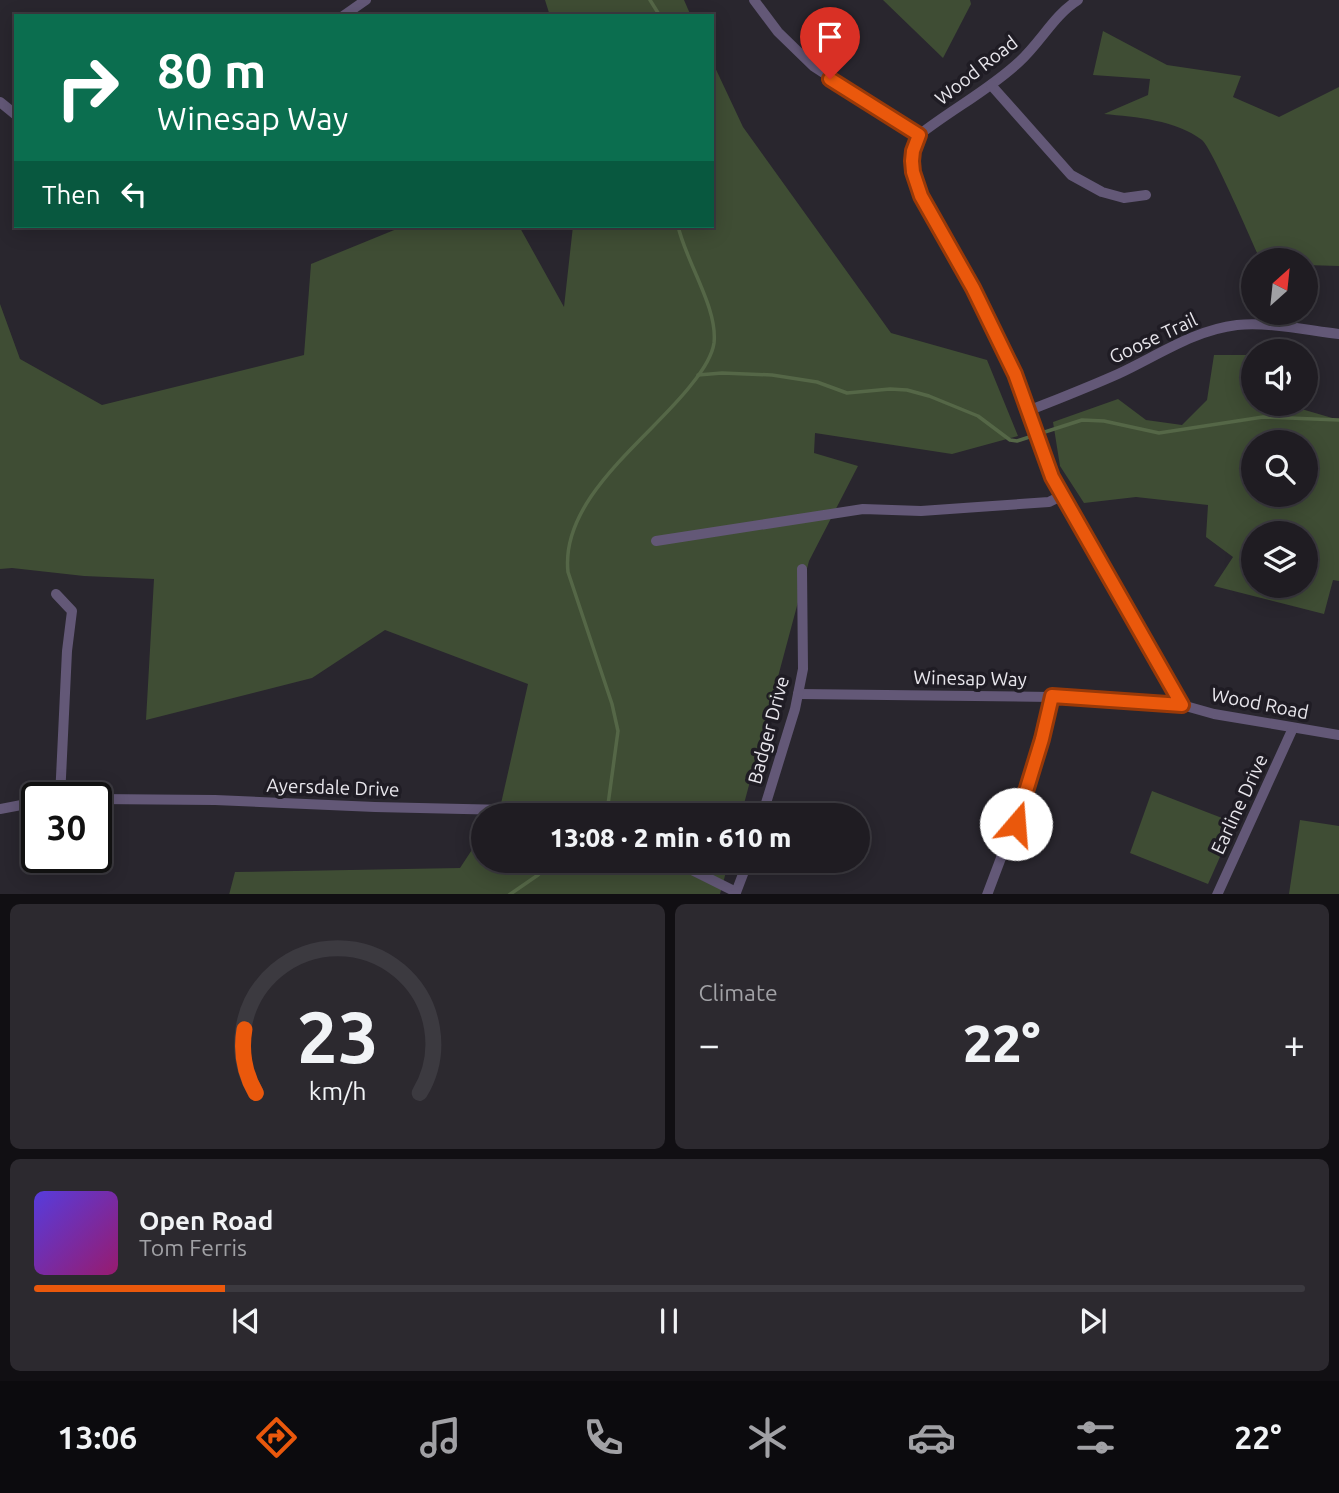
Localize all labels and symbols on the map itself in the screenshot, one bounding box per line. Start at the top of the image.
pin [800,7,860,79]
street label: Wood Road [930,31,1022,109]
north arrow [1241,248,1318,326]
street label: Goose Trail [1106,308,1200,368]
street label: Winesap Way [913,666,1027,690]
street label: Badger Drive [743,674,793,786]
street label: Wood Road [1209,683,1311,723]
street label: Earline Drive [1206,750,1272,858]
street label: Ayersdale Drive [266,774,400,800]
speed limit sign: 30 [21,782,112,873]
position arrow [979,787,1053,861]

